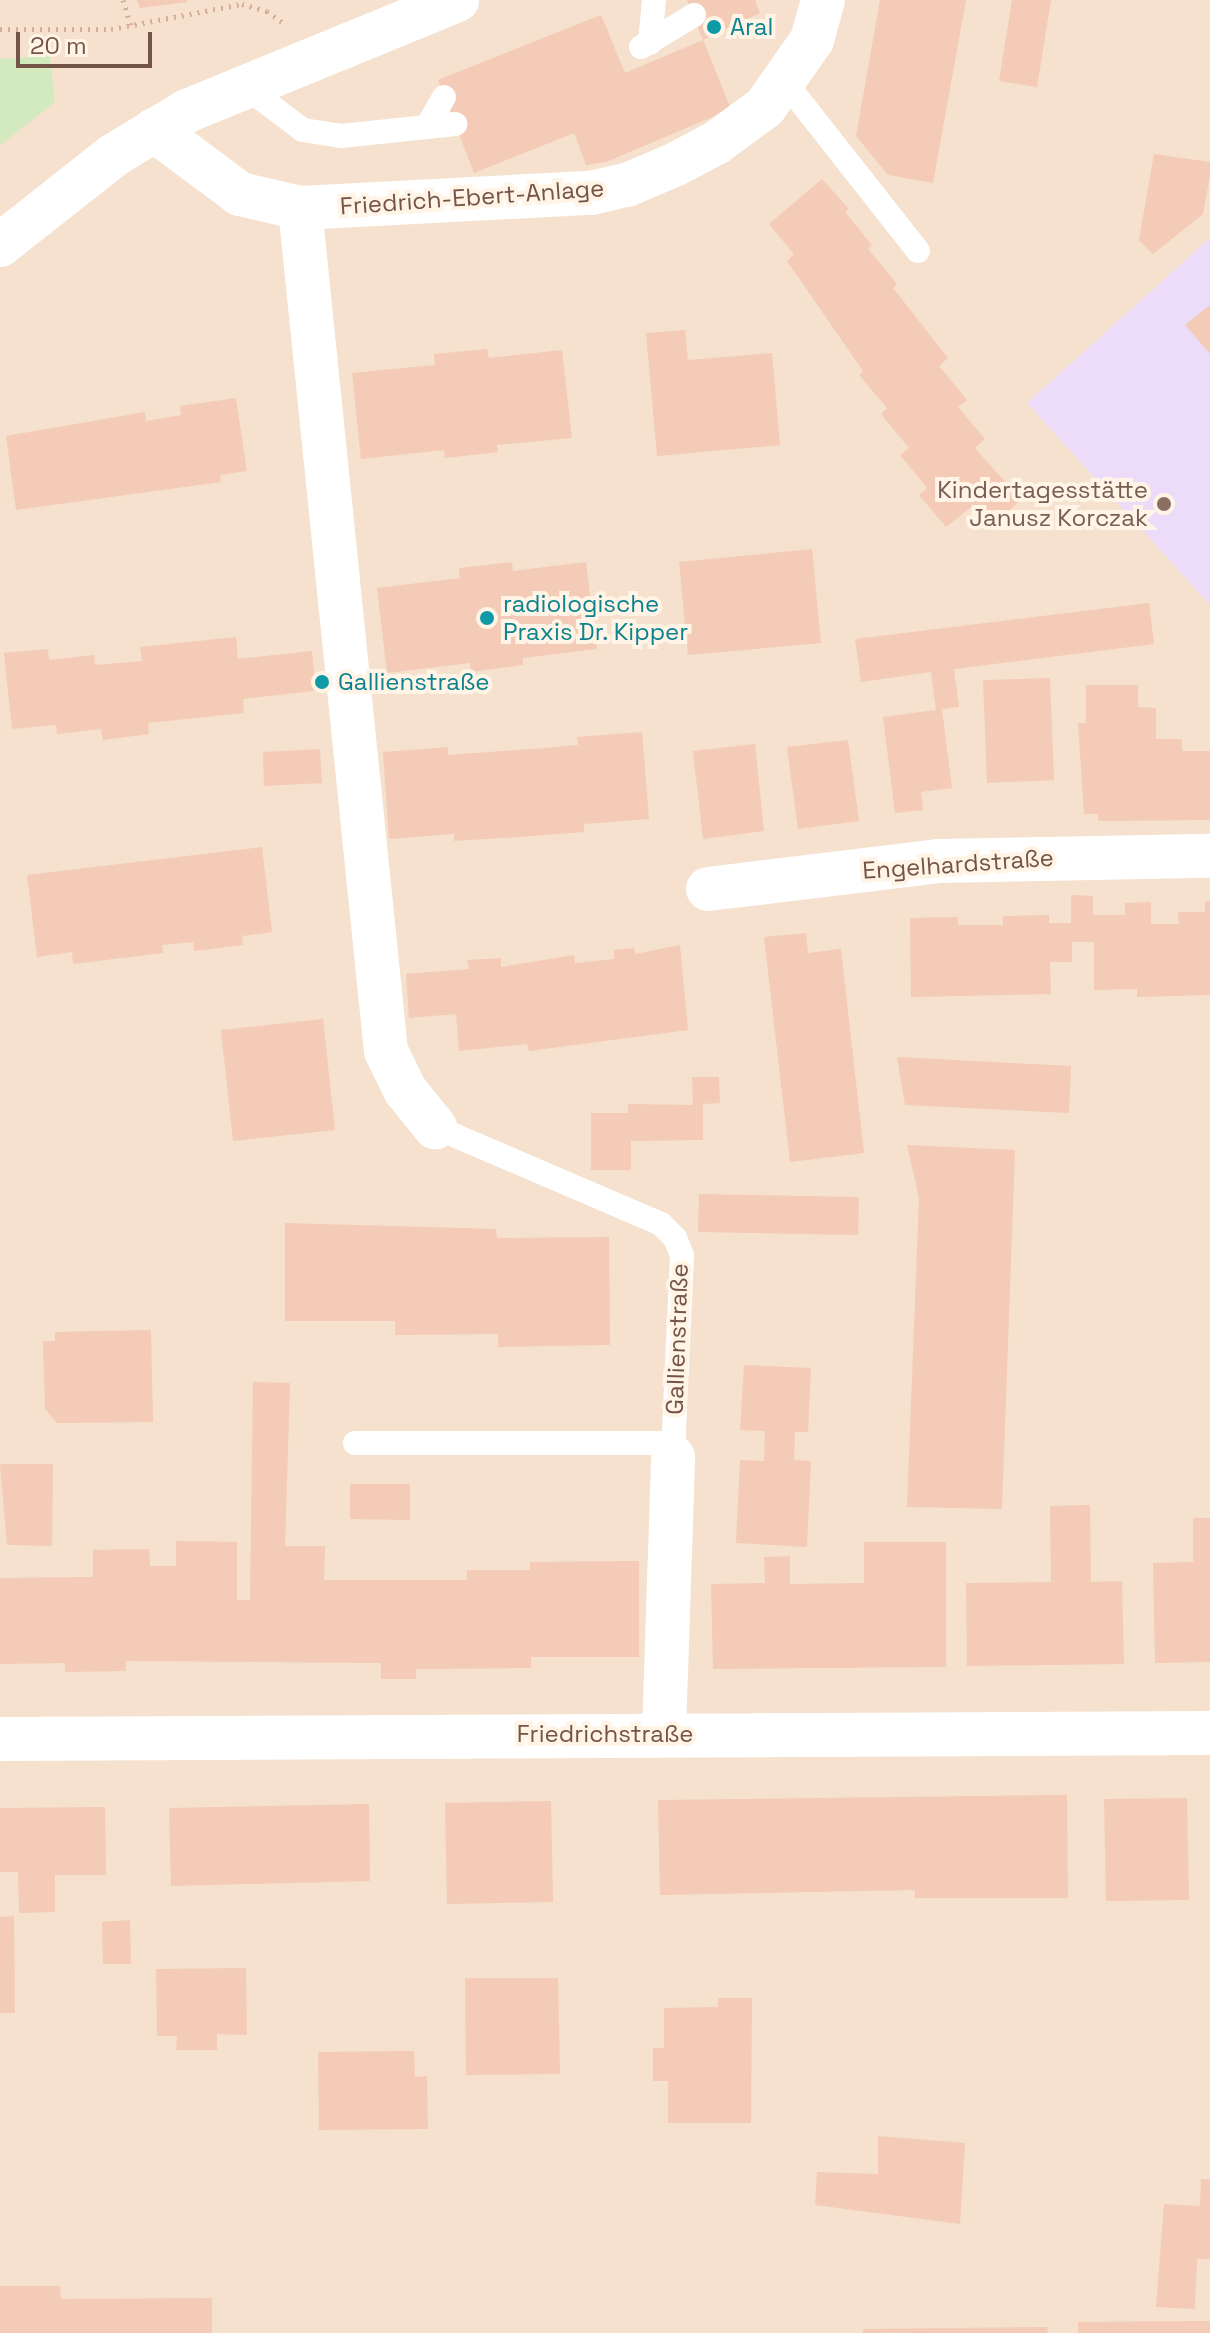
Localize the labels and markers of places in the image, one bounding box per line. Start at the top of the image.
place label: Aral [730,13,773,41]
marker: Aral [705,18,723,36]
place label: Kindertagesstätte Janusz Korczak [937,476,1148,532]
marker: Kindertagesstätte Janusz Korczak [1155,495,1173,513]
place label: radiologische Praxis Dr. Kipper [503,590,689,646]
marker: radiologische Praxis Dr. Kipper [478,609,496,627]
place label: Gallienstraße [338,668,489,696]
marker: Gallienstraße [313,673,331,691]

